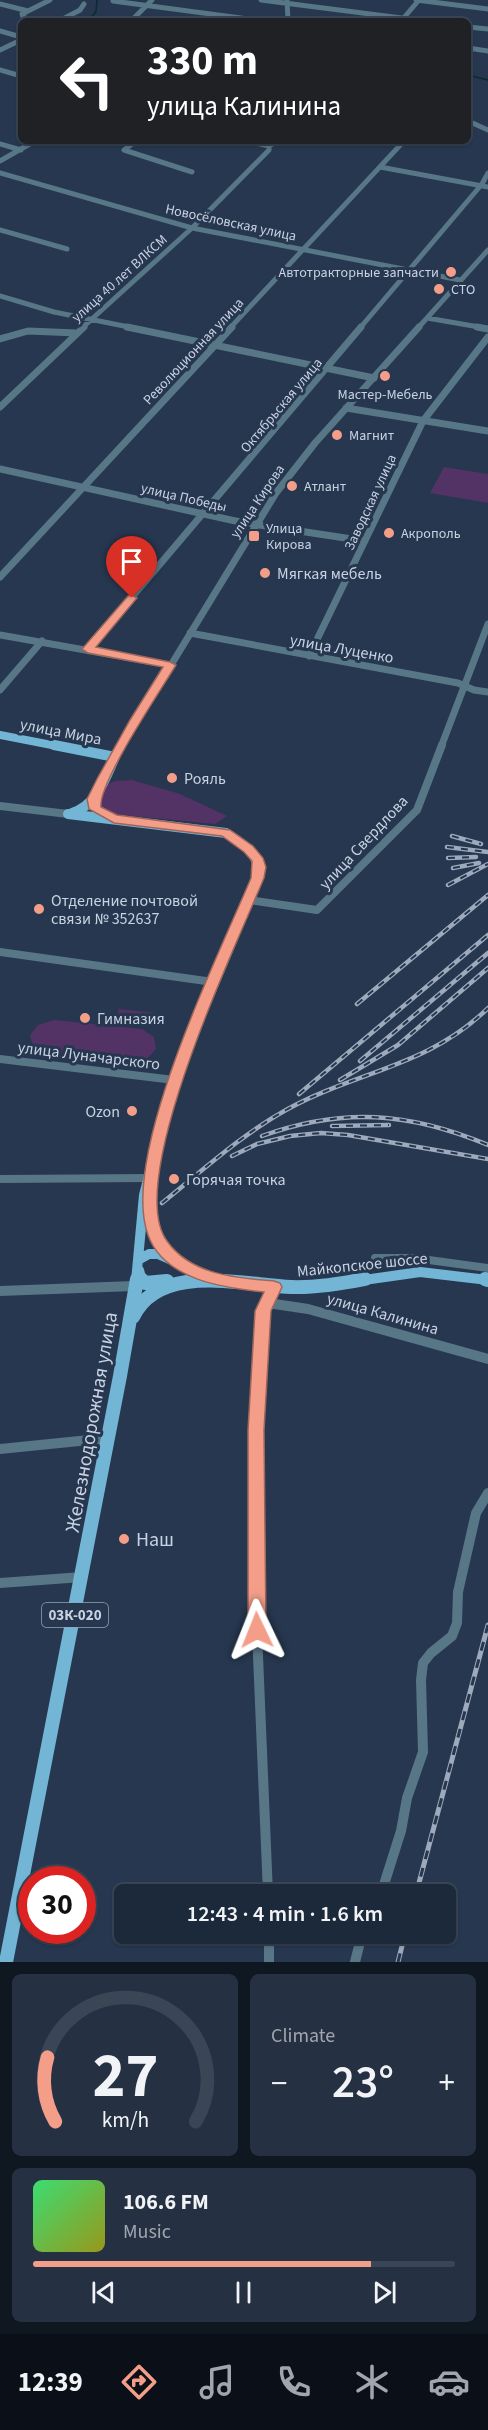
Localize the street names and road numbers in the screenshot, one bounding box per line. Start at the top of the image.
street label: Новосёловская улица [163,199,298,247]
street label: улица 40 лет ВЛКСМ [67,230,172,327]
street label: Революционная улица [139,294,249,410]
street label: Октябрьская улица [236,354,327,457]
street label: Заводская улица [340,451,402,554]
street label: улица Кирова [226,461,290,542]
street label: улица Победы [139,478,229,518]
street label: улица Луценко [288,629,395,669]
street label: улица Мира [18,713,103,751]
street label: улица Свердлова [314,791,413,895]
street label: улица Луначарского [17,1036,161,1076]
street label: Майкопское шоссе [296,1247,429,1283]
street label: улица Калинина [324,1288,441,1340]
street label: Железнодорожная улица [59,1310,125,1535]
road number: 03К-020 [42,1603,108,1627]

